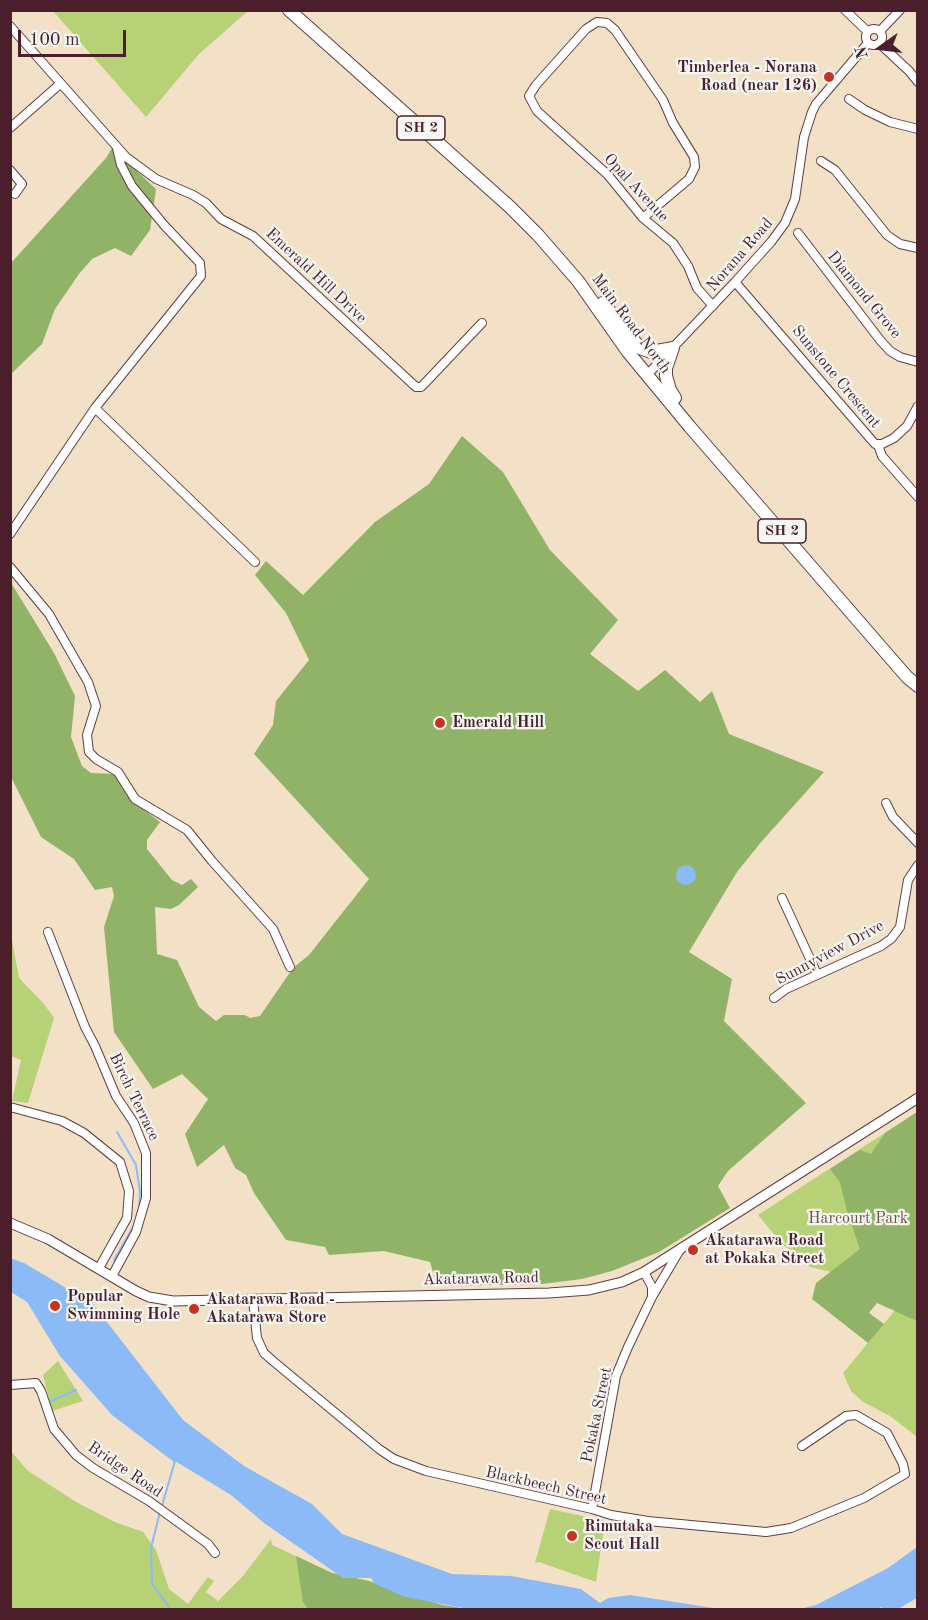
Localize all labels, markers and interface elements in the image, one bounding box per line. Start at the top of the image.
scale bar [21,18,129,56]
north arrow [850,18,910,78]
text: 100 m [29,31,80,49]
text: N [853,44,872,60]
place label: Timberlea - Norana Road (near 126) [677,58,817,96]
marker: Timberlea - Norana Road (near 126) [822,70,836,84]
road number: SH 2 [397,116,445,140]
street label: Opal Avenue [599,150,673,226]
street label: Norana Road [703,214,777,296]
street label: Emerald Hill Drive [261,224,371,328]
street label: Diamond Grove [823,247,905,343]
street label: Main Road North [587,270,675,378]
street label: Sunstone Crescent [787,322,885,432]
road number: SH 2 [758,519,806,543]
place label: Emerald Hill [452,713,544,733]
marker: Emerald Hill [433,716,447,730]
street label: Sunnyview Drive [773,916,887,990]
street label: Birch Terrace [105,1050,163,1144]
park label: Harcourt Park [808,1209,908,1229]
place label: Akatarawa Road at Pokaka Street [705,1231,824,1269]
marker: Akatarawa Road at Pokaka Street [686,1243,700,1257]
street label: Akatarawa Road [423,1268,539,1290]
place label: Popular Swimming Hole [67,1287,180,1325]
place label: Akatarawa Road - Akatarawa Store [206,1290,335,1328]
marker: Popular Swimming Hole [48,1299,62,1313]
marker: Akatarawa Road - Akatarawa Store [187,1302,201,1316]
street label: Pokaka Street [577,1365,617,1465]
street label: Bridge Road [84,1438,166,1502]
street label: Blackbeech Street [483,1463,609,1509]
place label: Rimutaka Scout Hall [584,1517,660,1555]
marker: Rimutaka Scout Hall [565,1529,579,1543]

